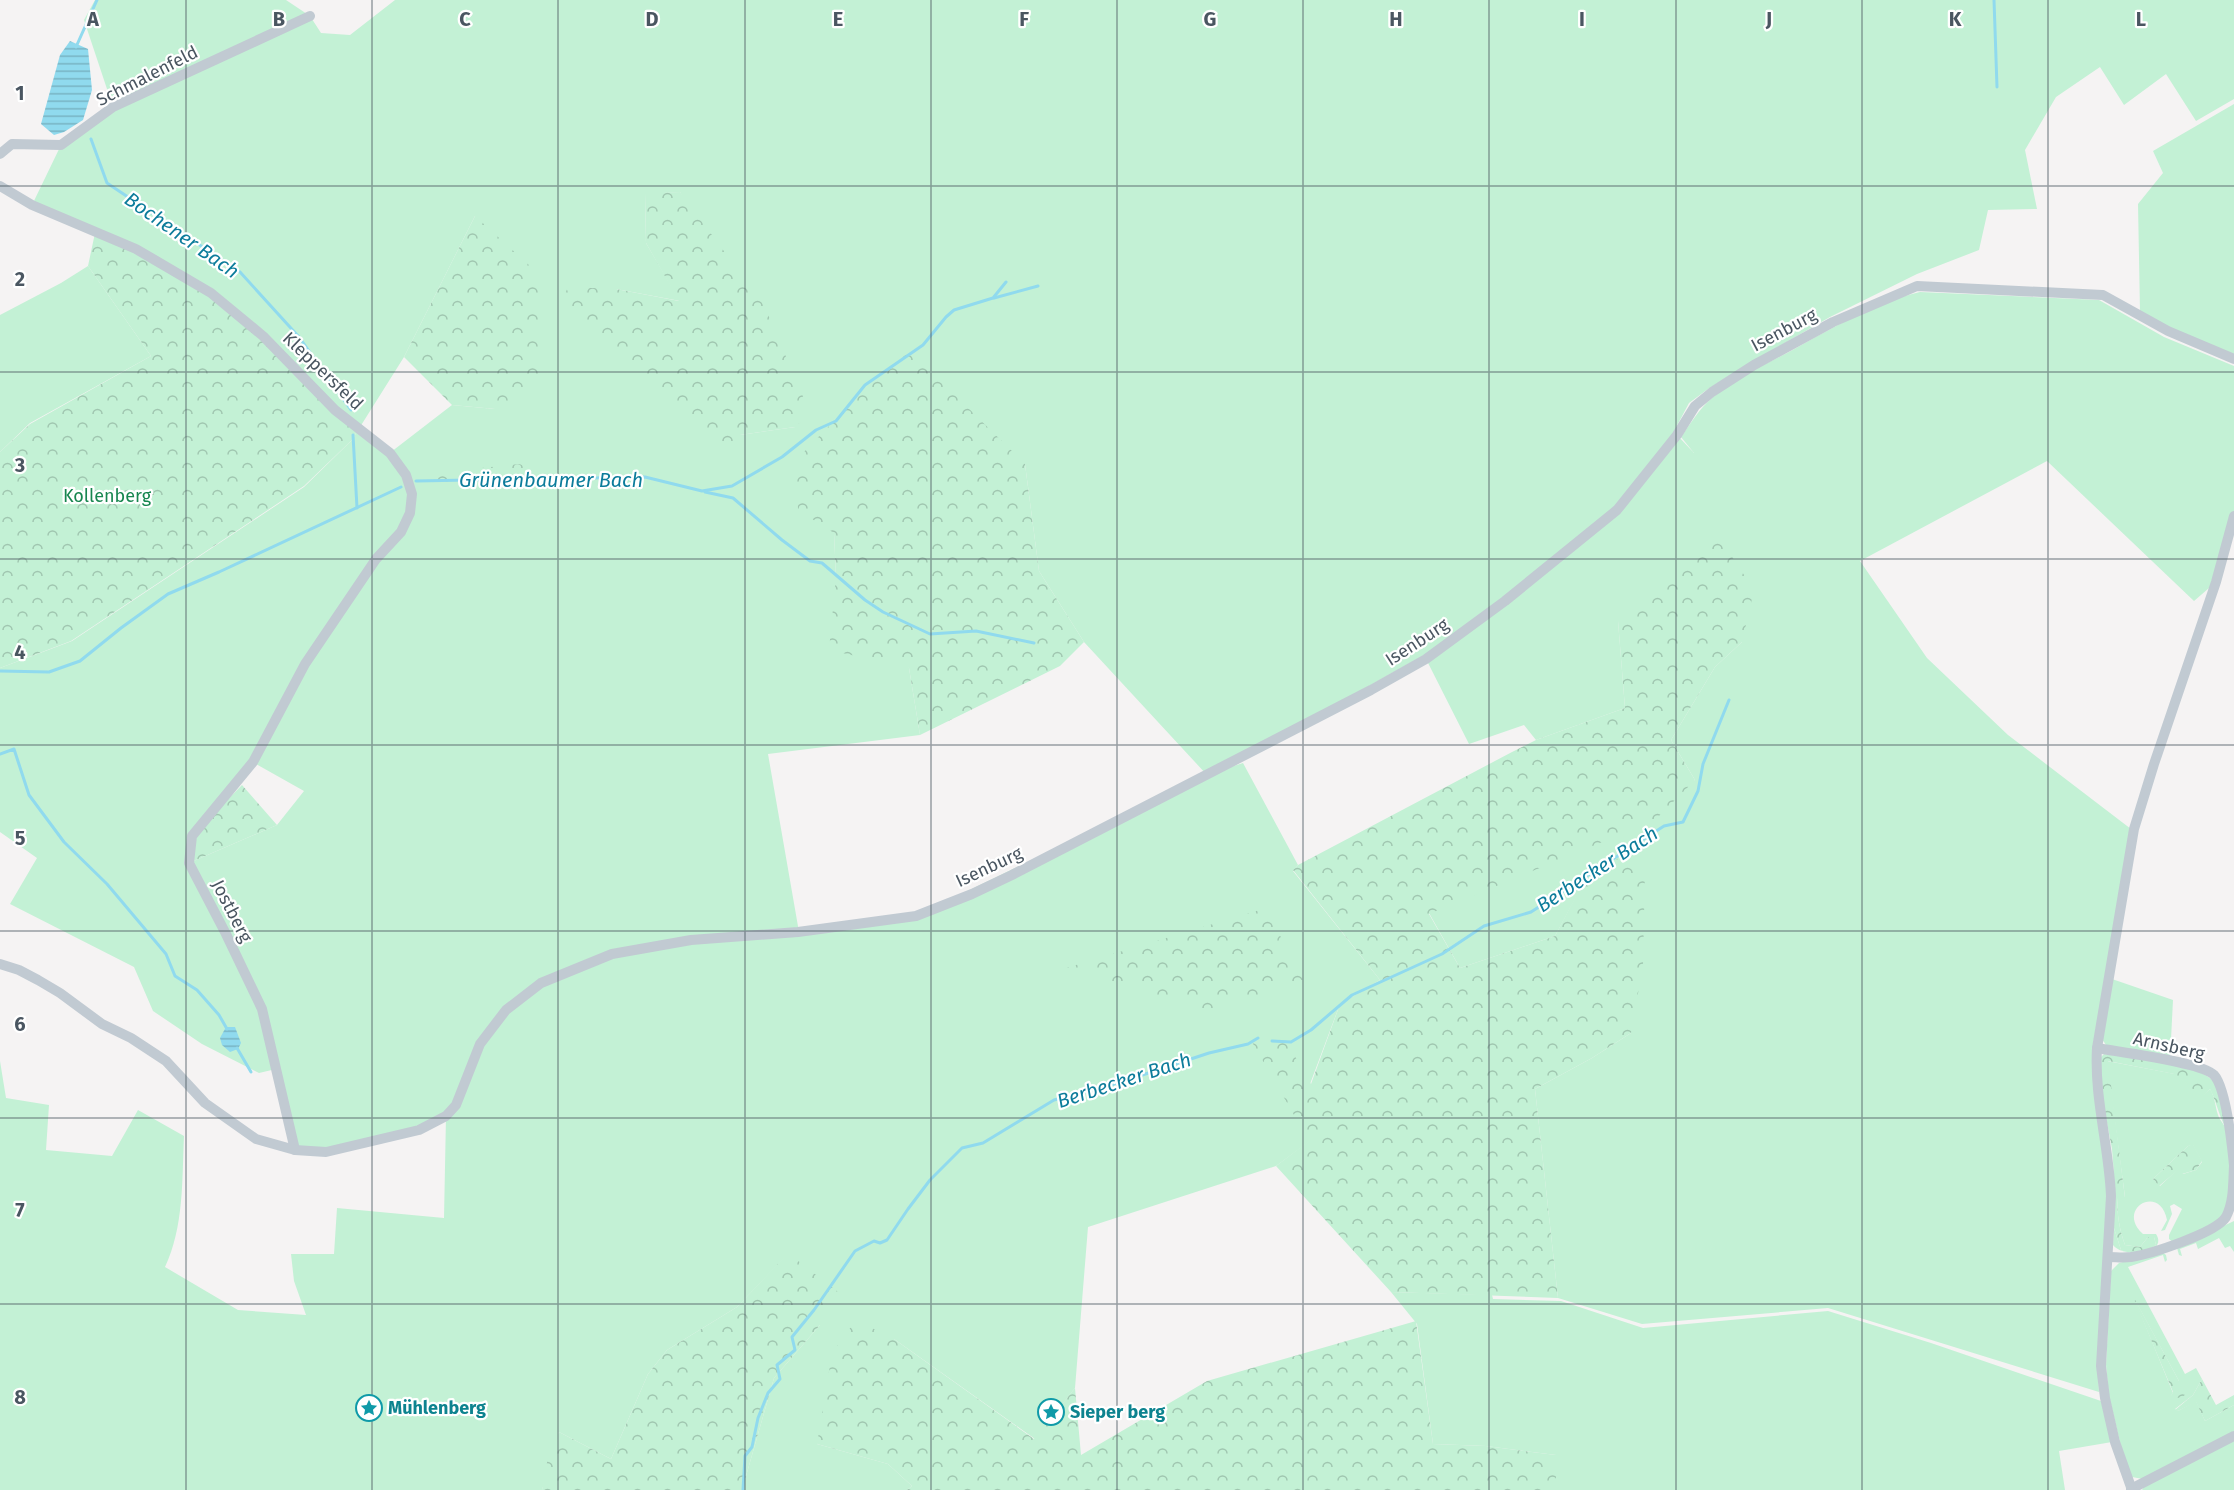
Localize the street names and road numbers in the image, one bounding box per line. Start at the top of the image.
street label: Schmalenfeld [92,41,202,111]
street label: Isenburg [1747,303,1821,356]
street label: Kleppersfeld [278,327,368,415]
street label: Isenburg [1381,613,1453,671]
street label: Isenburg [952,842,1027,892]
street label: Jostberg [207,876,257,947]
street label: Arnsberg [2131,1027,2208,1065]

